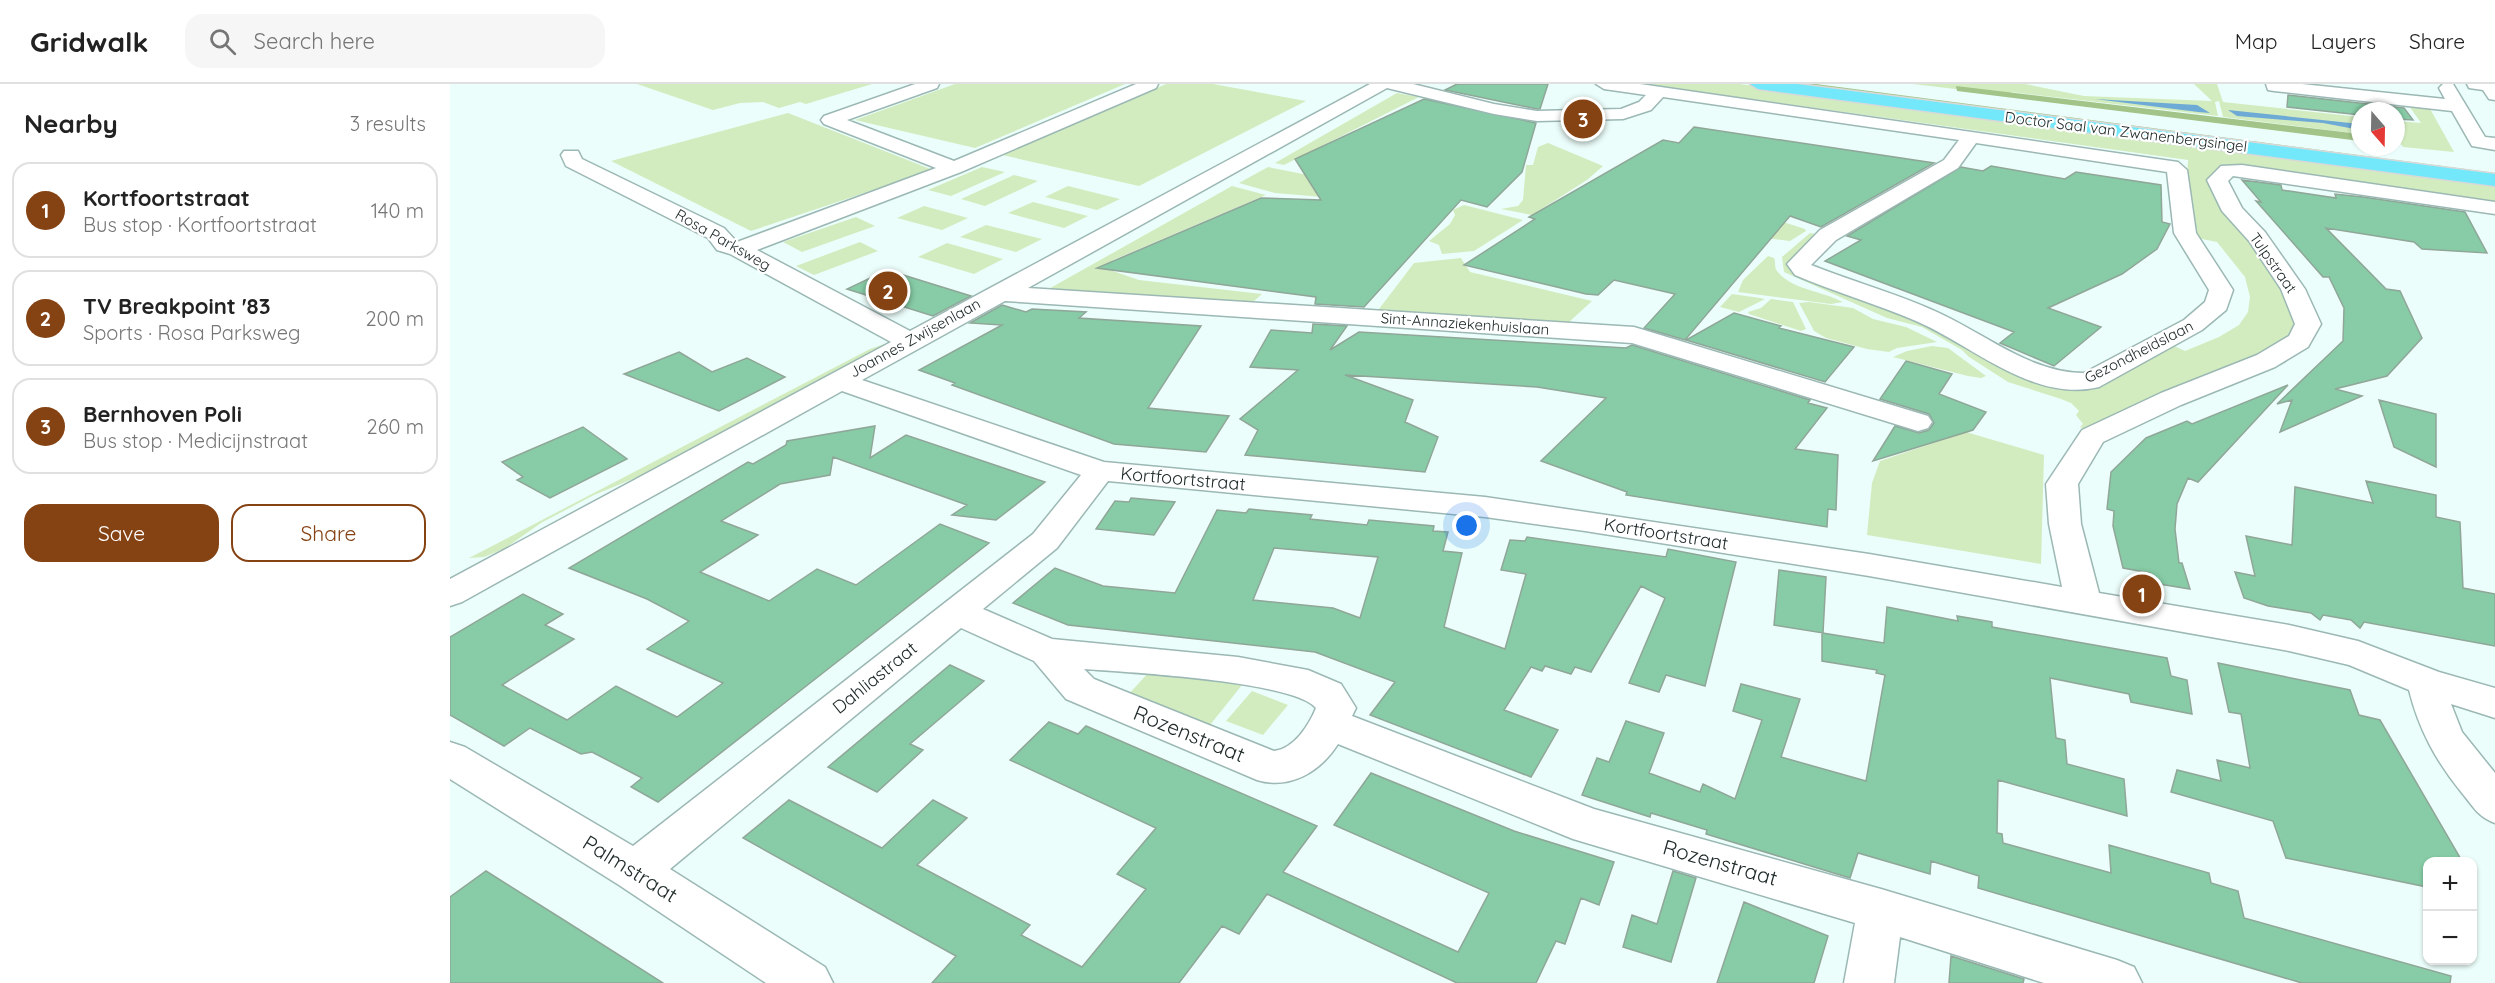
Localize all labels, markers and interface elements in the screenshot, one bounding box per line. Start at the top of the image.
search box [185,14,605,68]
text: Gridwalk [30,24,149,59]
icon: search [206,25,239,58]
text: Search here [254,27,375,55]
text: Map [2235,28,2278,54]
text: Layers [2311,28,2376,54]
text: Share [2409,28,2465,54]
pin: 3 [1564,96,1602,141]
north arrow [2351,102,2405,156]
text: Nearby [24,107,118,140]
street label: Doctor Saal van Zwanenbergsingel [2004,107,2248,156]
text: 3 results [350,111,426,136]
text: Kortfoortstraat [83,184,250,212]
text: 1 [42,198,49,223]
text: 140 m [371,198,424,223]
street label: Rosa Parksweg [672,205,774,275]
text: Bus stop · Kortfoortstraat [83,212,317,237]
street label: Tulpstraat [2246,229,2301,297]
pin: 2 [868,268,908,314]
text: TV Breakpoint '83 [83,292,271,320]
street label: Joannes Zwijsenlaan [846,294,983,381]
text: 2 [40,306,51,331]
text: 200 m [365,306,424,331]
street label: Sint-Annaziekenhuislaan [1380,308,1550,339]
street label: Gezondheidslaan [2081,316,2196,387]
text: Sports · Rosa Parksweg [83,320,300,345]
text: Bernhoven Poli [83,400,242,428]
text: 3 [40,414,51,439]
text: 260 m [367,414,424,439]
text: Bus stop · Medicijnstraat [83,428,308,453]
street label: Kortfoortstraat [1120,462,1247,495]
button: Save [24,504,219,562]
button: Share [231,504,426,562]
your location [1452,511,1481,540]
street label: Kortfoortstraat [1602,512,1730,555]
pin: 1 [2122,572,2162,616]
street label: Dahliastraat [828,636,922,719]
street label: Rozenstraat [1130,699,1249,767]
street label: Palmstraat [578,829,683,907]
street label: Rozenstraat [1660,833,1781,891]
map controls [2423,857,2477,965]
button: + [2423,857,2477,911]
button: − [2423,911,2477,965]

